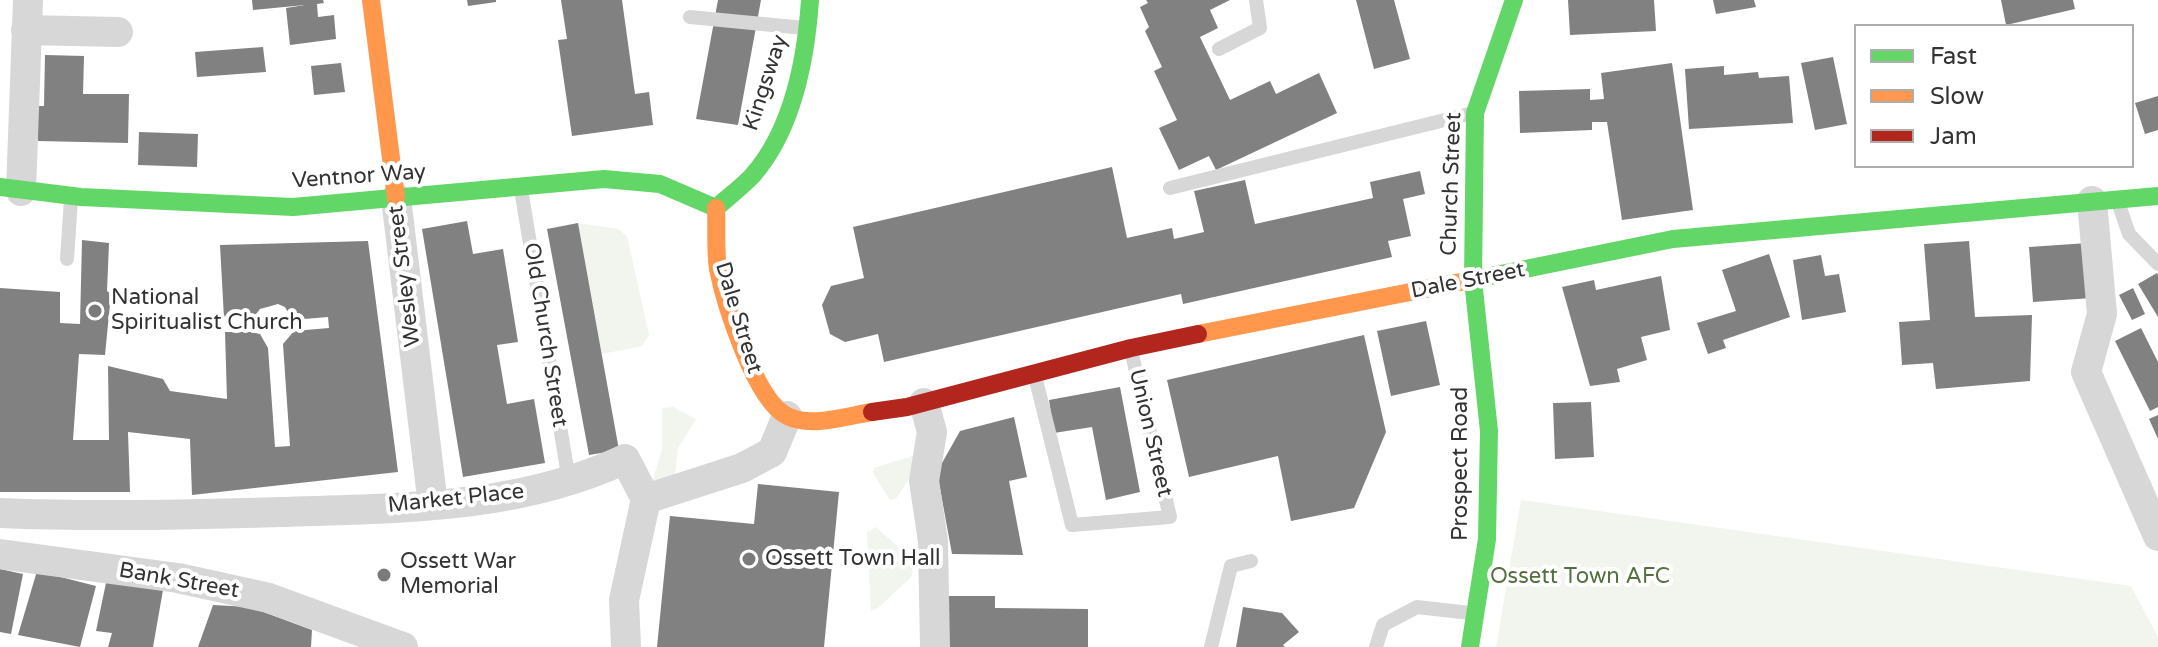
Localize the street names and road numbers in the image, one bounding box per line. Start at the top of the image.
street label: Kingsway [738,32,794,134]
street label: Church Street [1436,112,1468,256]
street label: Ventnor Way [291,159,427,195]
street label: Wesley Street [383,204,427,348]
street label: Old Church Street [517,241,573,429]
street label: Dale Street [1409,257,1527,305]
street label: Dale Street [709,259,767,377]
street label: Union Street [1122,366,1178,500]
street label: Prospect Road [1448,387,1474,541]
street label: Market Place [386,479,526,519]
street label: Bank Street [117,557,241,605]

